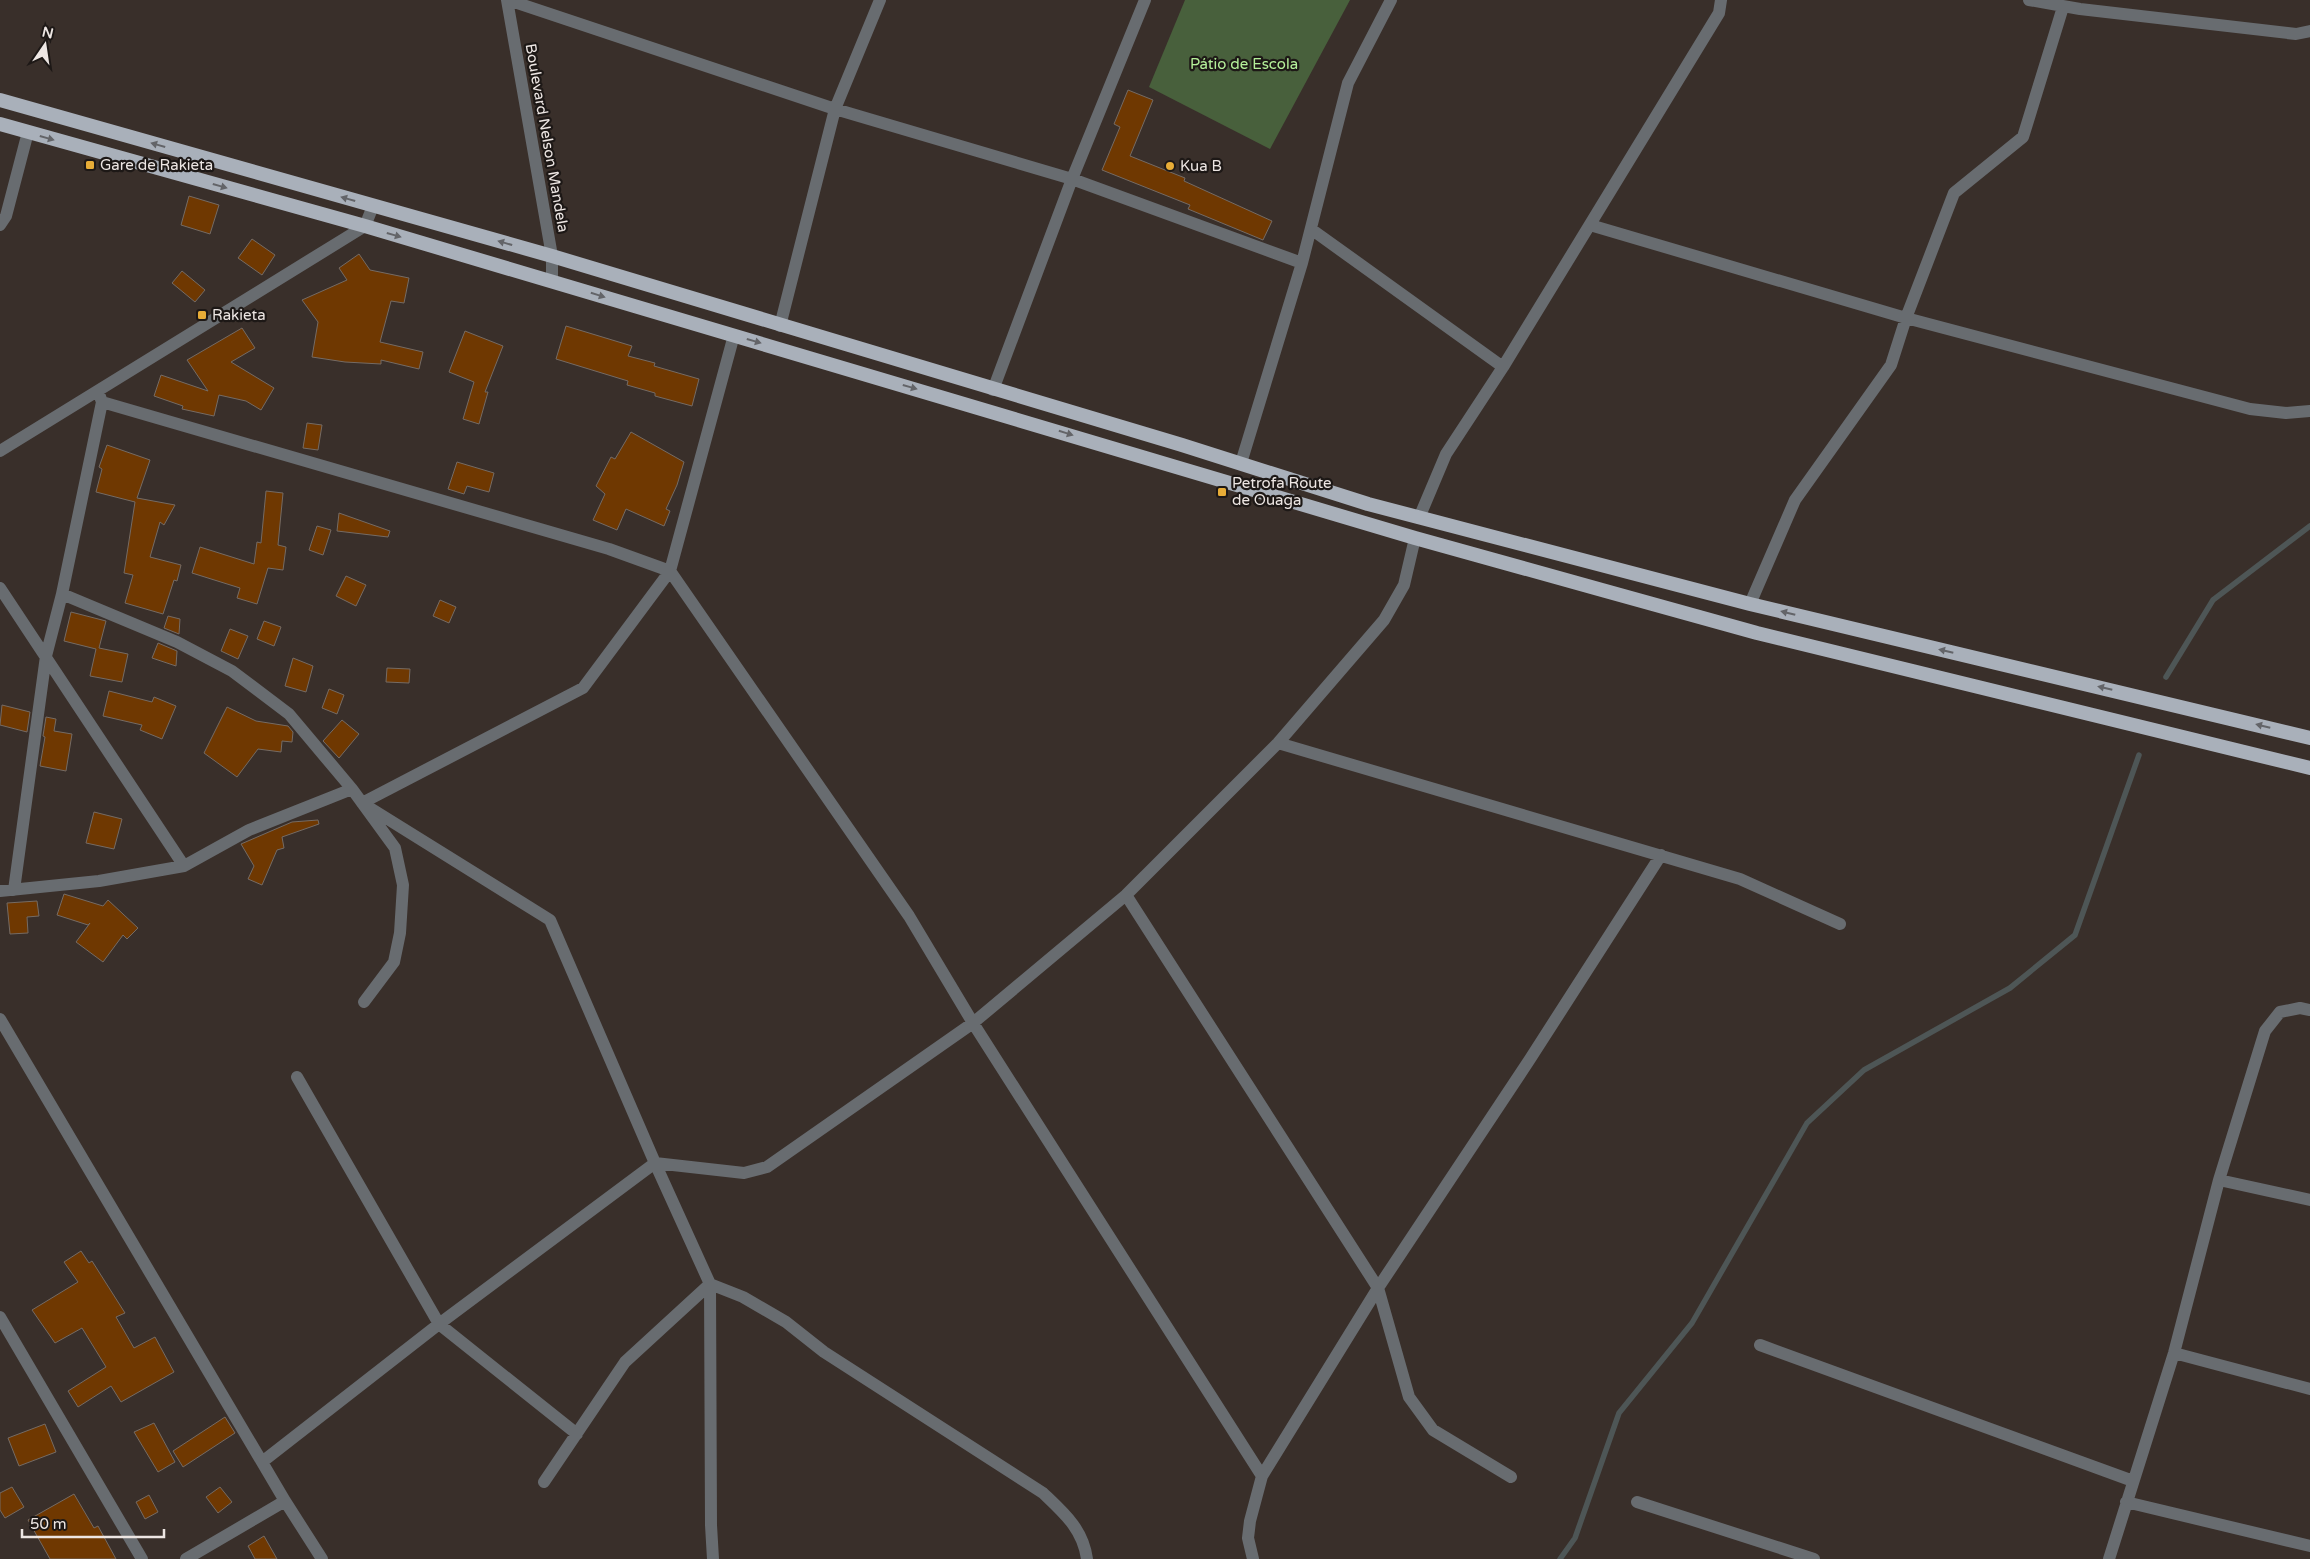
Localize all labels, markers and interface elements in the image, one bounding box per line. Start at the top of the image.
north arrow [20,20,70,70]
text: N [40,23,55,42]
street label: Boulevard Nelson Mandela [522,42,572,234]
park label: Pátio de Escola [1190,55,1298,73]
one-way arrow [40,134,55,142]
one-way arrow [151,141,166,149]
place label: Gare de Rakieta [100,156,213,174]
place label: Kua B [1180,157,1222,175]
marker: Gare de Rakieta [84,159,96,171]
marker: Kua B [1164,160,1176,172]
one-way arrow [213,182,228,190]
one-way arrow [341,194,356,202]
one-way arrow [386,231,401,239]
one-way arrow [497,238,512,246]
one-way arrow [591,291,606,299]
place label: Rakieta [212,306,266,324]
marker: Rakieta [196,309,208,321]
one-way arrow [747,338,762,346]
one-way arrow [903,384,918,392]
one-way arrow [1058,430,1073,438]
place label: Petrofa Route de Ouaga [1232,474,1332,509]
marker: Petrofa Route de Ouaga [1216,486,1228,498]
one-way arrow [1781,609,1796,617]
one-way arrow [1939,647,1954,655]
one-way arrow [2097,684,2112,692]
one-way arrow [2255,722,2270,730]
scale bar [22,1506,165,1538]
text: 50 m [30,1515,67,1533]

